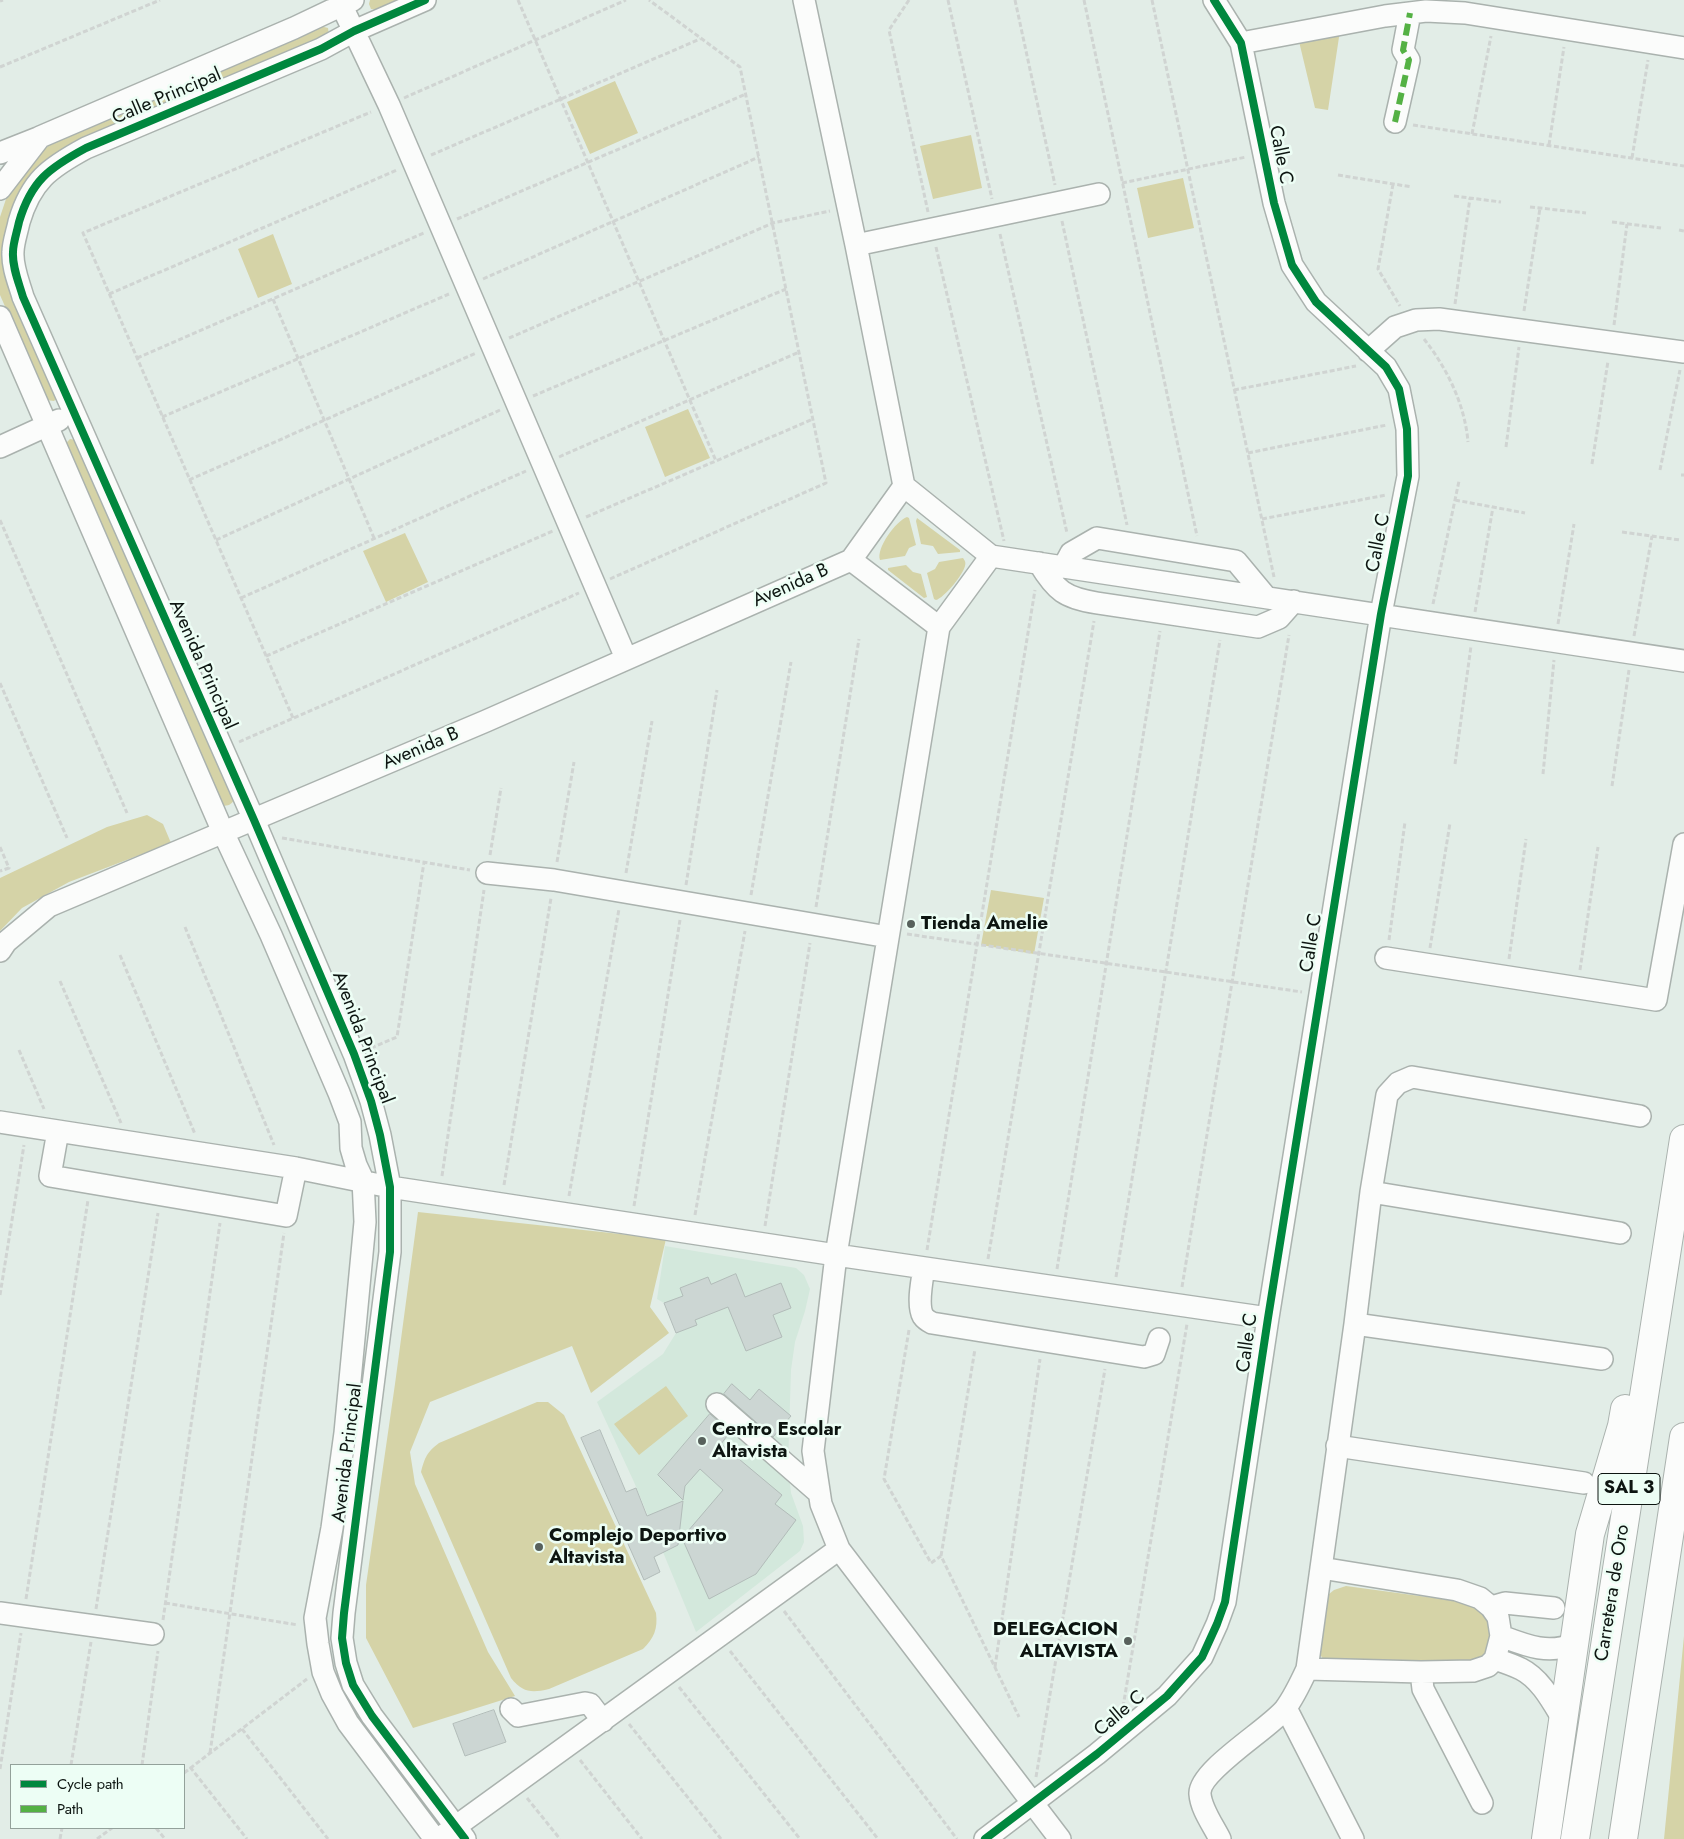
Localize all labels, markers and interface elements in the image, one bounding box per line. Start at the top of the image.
street label: Calle Principal [109,64,225,130]
street label: Calle C [1263,124,1297,186]
street label: Calle C [1362,512,1396,574]
street label: Avenida B [750,559,832,613]
street label: Avenida Principal [163,596,241,734]
street label: Avenida B [379,723,463,775]
street label: Calle C [1296,912,1328,974]
place label: Tienda Amelie [921,913,1048,935]
marker: Tienda Amelie [905,918,917,930]
street label: Avenida Principal [326,969,398,1107]
street label: Calle C [1233,1312,1263,1374]
street label: Avenida Principal [328,1382,368,1524]
place label: Centro Escolar Altavista [712,1419,842,1463]
marker: Centro Escolar Altavista [696,1435,708,1447]
road number: SAL 3 [1598,1474,1660,1505]
street label: Carretera de Oro [1591,1523,1635,1663]
place label: Complejo Deportivo Altavista [549,1525,727,1569]
marker: Complejo Deportivo Altavista [533,1541,545,1553]
place label: DELEGACION ALTAVISTA [993,1619,1118,1663]
marker: DELEGACION ALTAVISTA [1122,1635,1134,1647]
street label: Calle C [1090,1686,1150,1742]
legend [10,1764,185,1829]
text: Cycle path [57,1773,124,1795]
text: Path [57,1798,83,1820]

